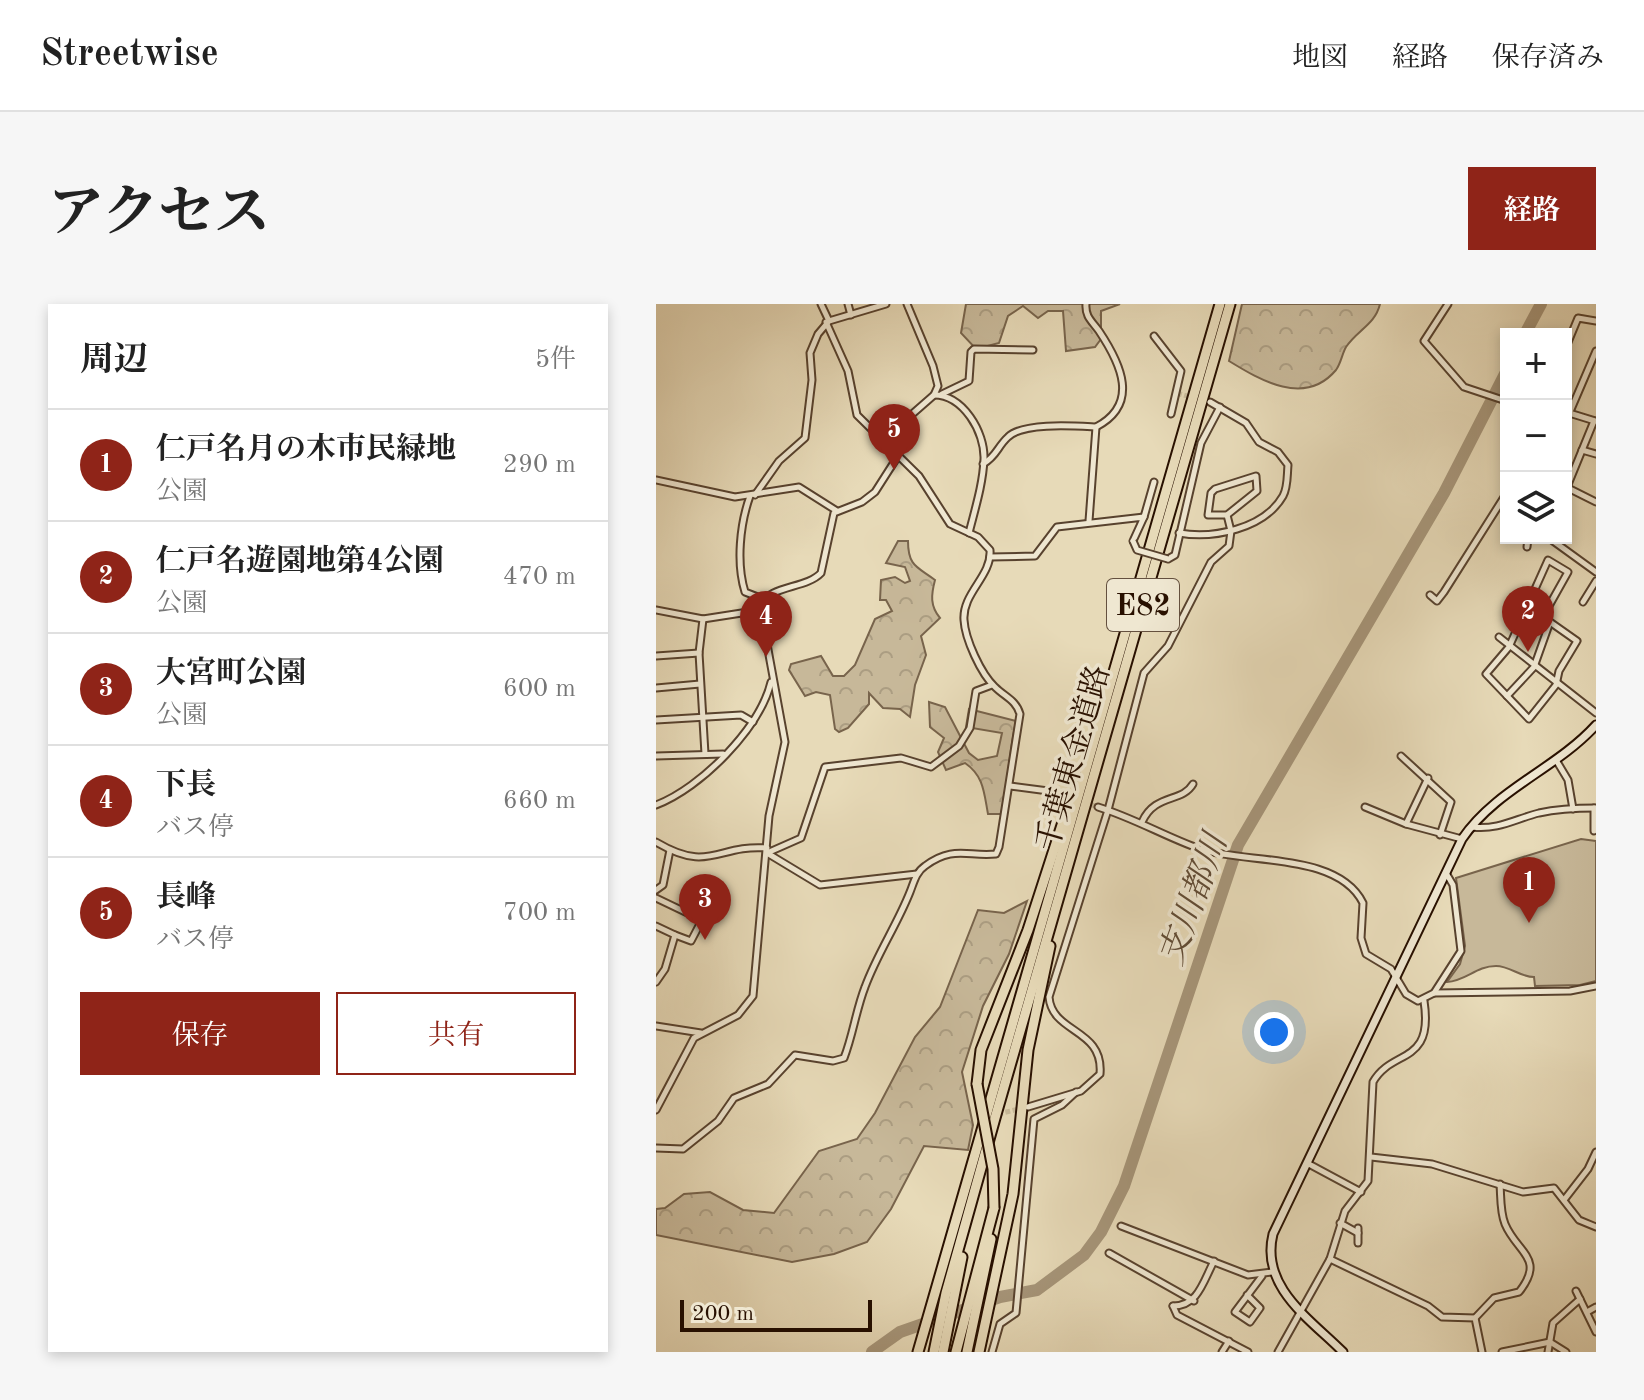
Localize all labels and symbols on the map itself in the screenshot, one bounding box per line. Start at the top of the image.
pin: 5 [868,404,920,470]
road number: E82 [1107,579,1179,631]
pin: 2 [1502,586,1554,652]
pin: 4 [740,591,792,657]
street label: 千葉東金道路 [1029,661,1117,856]
water label: 支川都川 [1153,826,1235,970]
pin: 1 [1503,857,1555,923]
pin: 3 [679,874,731,940]
your location [1254,1012,1294,1052]
scale bar [680,1296,872,1332]

